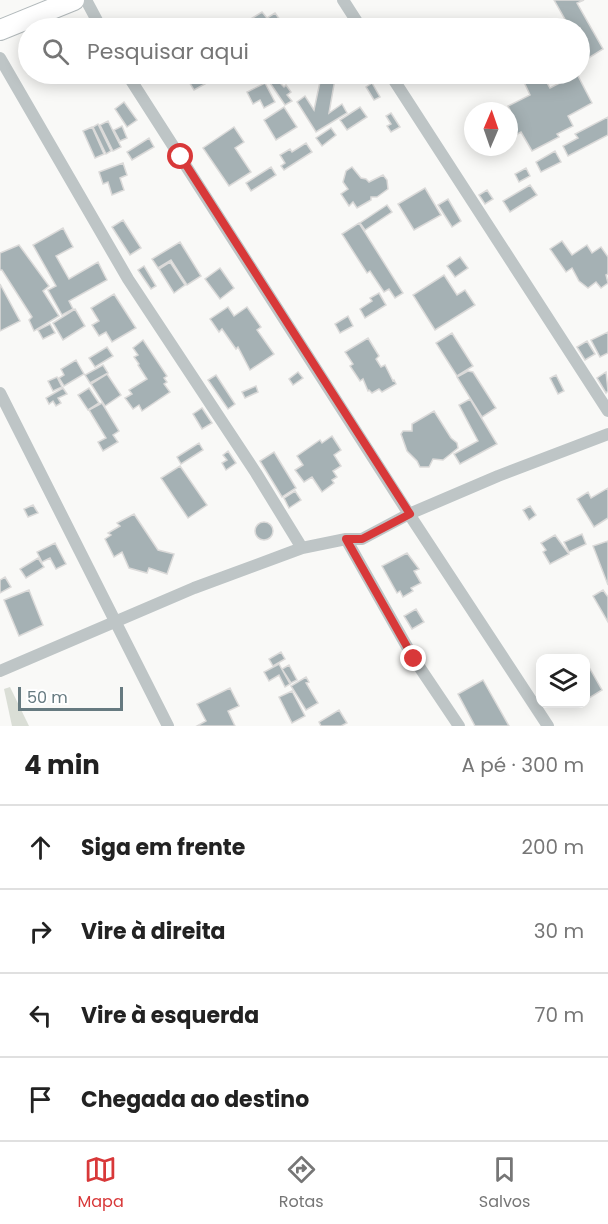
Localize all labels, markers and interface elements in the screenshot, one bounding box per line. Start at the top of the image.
search box [18,18,590,84]
icon: search [39,35,72,68]
text: Pesquisar aqui [87,36,249,67]
north arrow [464,102,518,156]
route start [167,143,193,169]
route end [400,645,426,671]
map controls [536,654,590,708]
button: layers [536,654,590,708]
scale bar [18,684,123,712]
text: 50 m [27,686,68,709]
text: 4 min [24,747,100,783]
text: A pé · 300 m [462,751,584,779]
icon: ahead [24,831,57,864]
text: Siga em frente [81,832,245,863]
text: 200 m [521,833,584,861]
icon: right [24,915,57,948]
text: Vire à direita [81,916,226,947]
text: 30 m [534,917,584,945]
icon: left [24,999,57,1032]
text: Vire à esquerda [81,1000,259,1031]
text: 70 m [535,1001,584,1029]
icon: arrive [24,1083,57,1116]
text: Chegada ao destino [81,1084,309,1115]
tab: Mapa [78,1153,124,1214]
tab: Rotas [279,1153,324,1214]
tab: Salvos [479,1153,530,1214]

